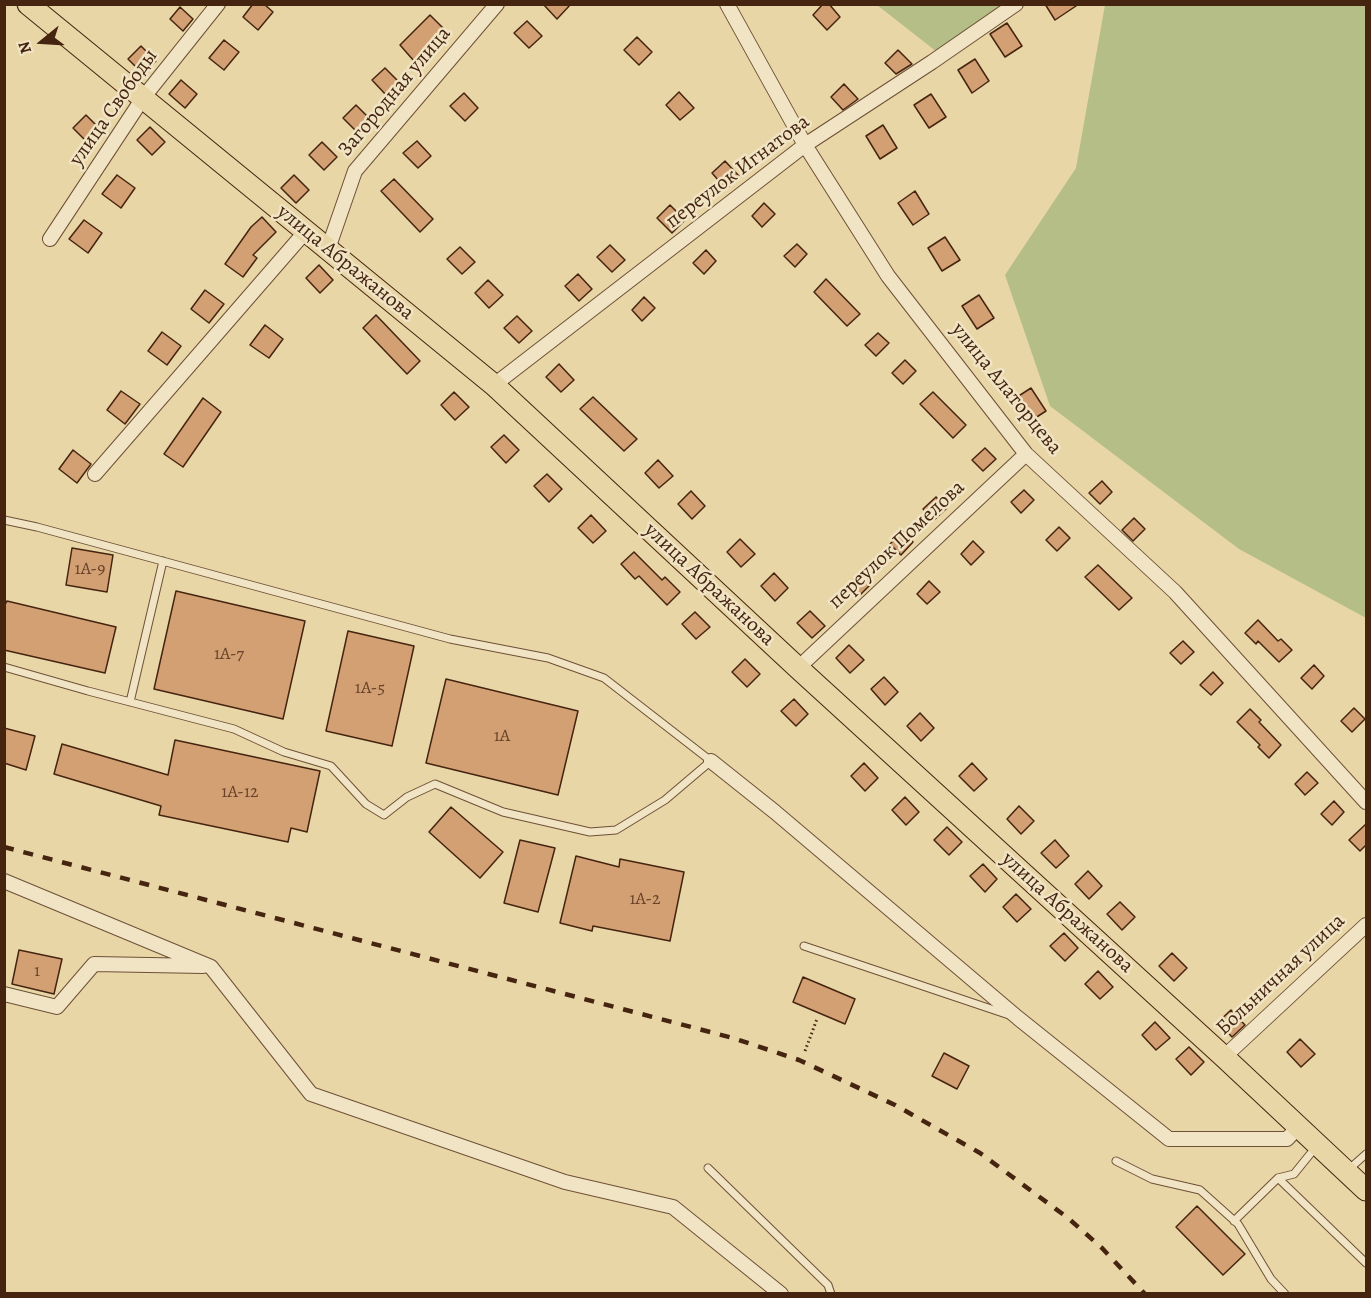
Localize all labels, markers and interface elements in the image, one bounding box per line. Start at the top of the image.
north arrow [12,12,72,72]
street label: Загородная улица [333,22,457,162]
text: N [13,39,37,57]
street label: улица Свободы [64,45,164,171]
street label: переулок Игнатова [661,110,815,234]
street label: улица Абражанова [271,200,419,326]
street label: улица Алаторцева [945,318,1067,460]
street label: переулок Помелова [824,475,970,615]
street label: улица Абражанова [639,518,779,652]
house number: 1А-9 [75,559,105,581]
house number: 1А-7 [214,644,244,666]
house number: 1А-5 [355,678,385,700]
house number: 1А [494,726,510,748]
house number: 1А-12 [221,782,259,804]
street label: улица Абражанова [996,847,1138,979]
house number: 1А-2 [629,889,661,911]
street label: Больничная улица [1211,909,1351,1041]
house number: 1 [34,961,40,983]

